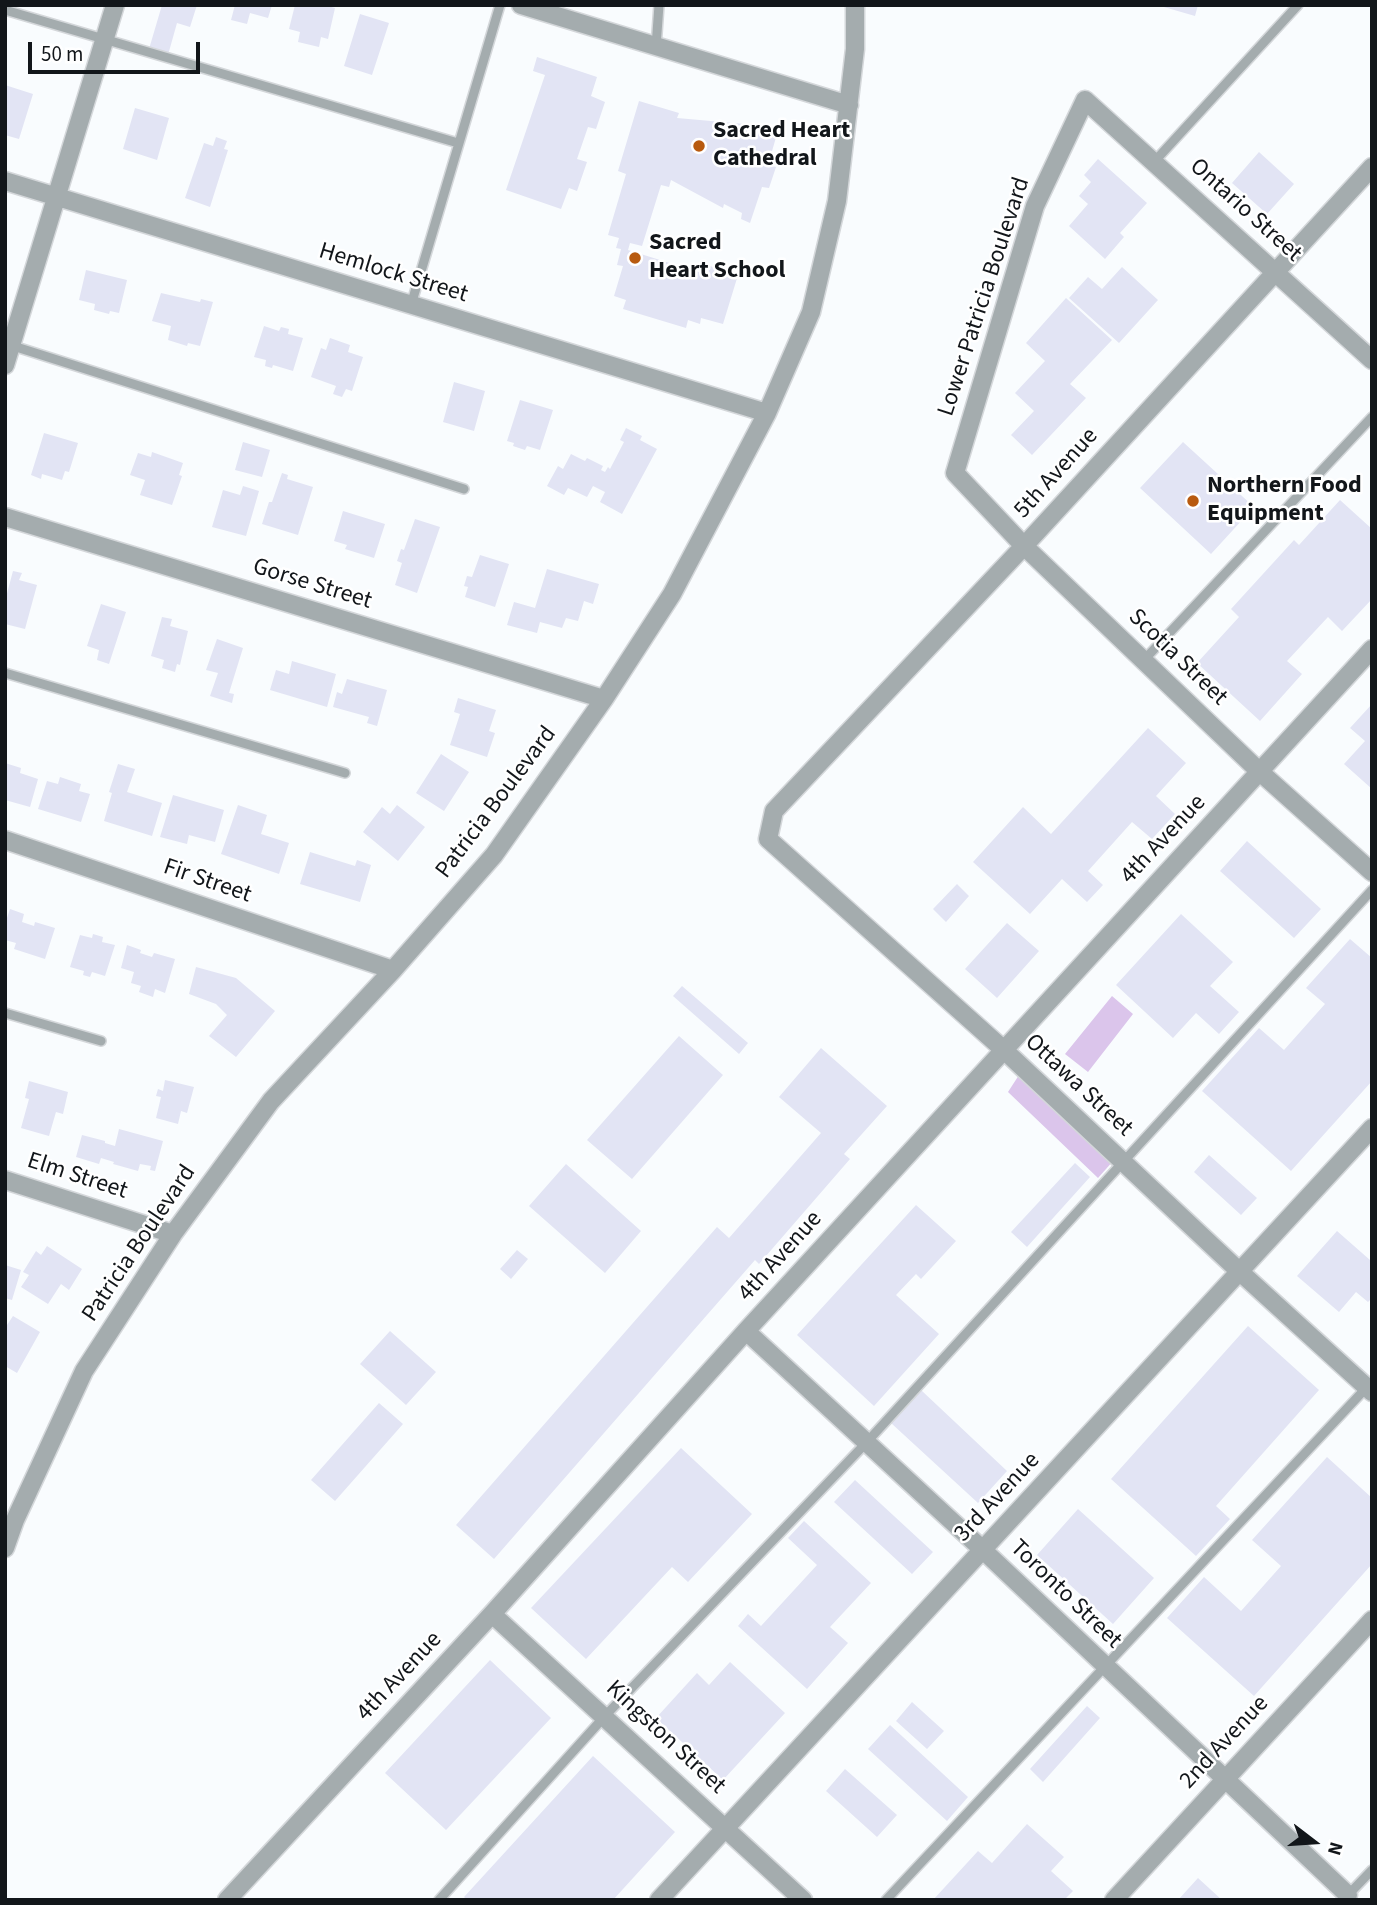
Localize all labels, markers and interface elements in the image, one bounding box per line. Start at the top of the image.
scale bar [32,28,203,72]
text: 50 m [41,39,83,69]
place label: Sacred Heart Cathedral [713,118,850,174]
marker: Sacred Heart Cathedral [691,138,707,154]
street label: Ontario Street [1183,153,1307,269]
street label: Lower Patricia Boulevard [933,174,1037,420]
place label: Sacred Heart School [649,230,785,286]
street label: Hemlock Street [315,238,471,310]
marker: Sacred Heart School [627,250,643,266]
street label: 5th Avenue [1009,423,1105,525]
place label: Northern Food Equipment [1207,473,1362,529]
marker: Northern Food Equipment [1185,493,1201,509]
street label: Gorse Street [249,553,375,617]
street label: Scotia Street [1121,604,1233,712]
street label: Patricia Boulevard [430,721,564,885]
street label: 4th Avenue [1115,789,1213,891]
street label: Fir Street [159,854,255,910]
street label: Ottawa Street [1018,1029,1138,1143]
street label: Elm Street [23,1147,131,1207]
street label: Patricia Boulevard [77,1160,203,1328]
street label: 4th Avenue [733,1206,829,1308]
street label: 3rd Avenue [949,1447,1047,1549]
street label: Toronto Street [1003,1535,1127,1655]
street label: 4th Avenue [351,1626,449,1728]
street label: Kingston Street [599,1675,731,1801]
street label: 2nd Avenue [1175,1690,1275,1796]
north arrow [1279,1807,1349,1877]
text: N [1320,1838,1349,1858]

